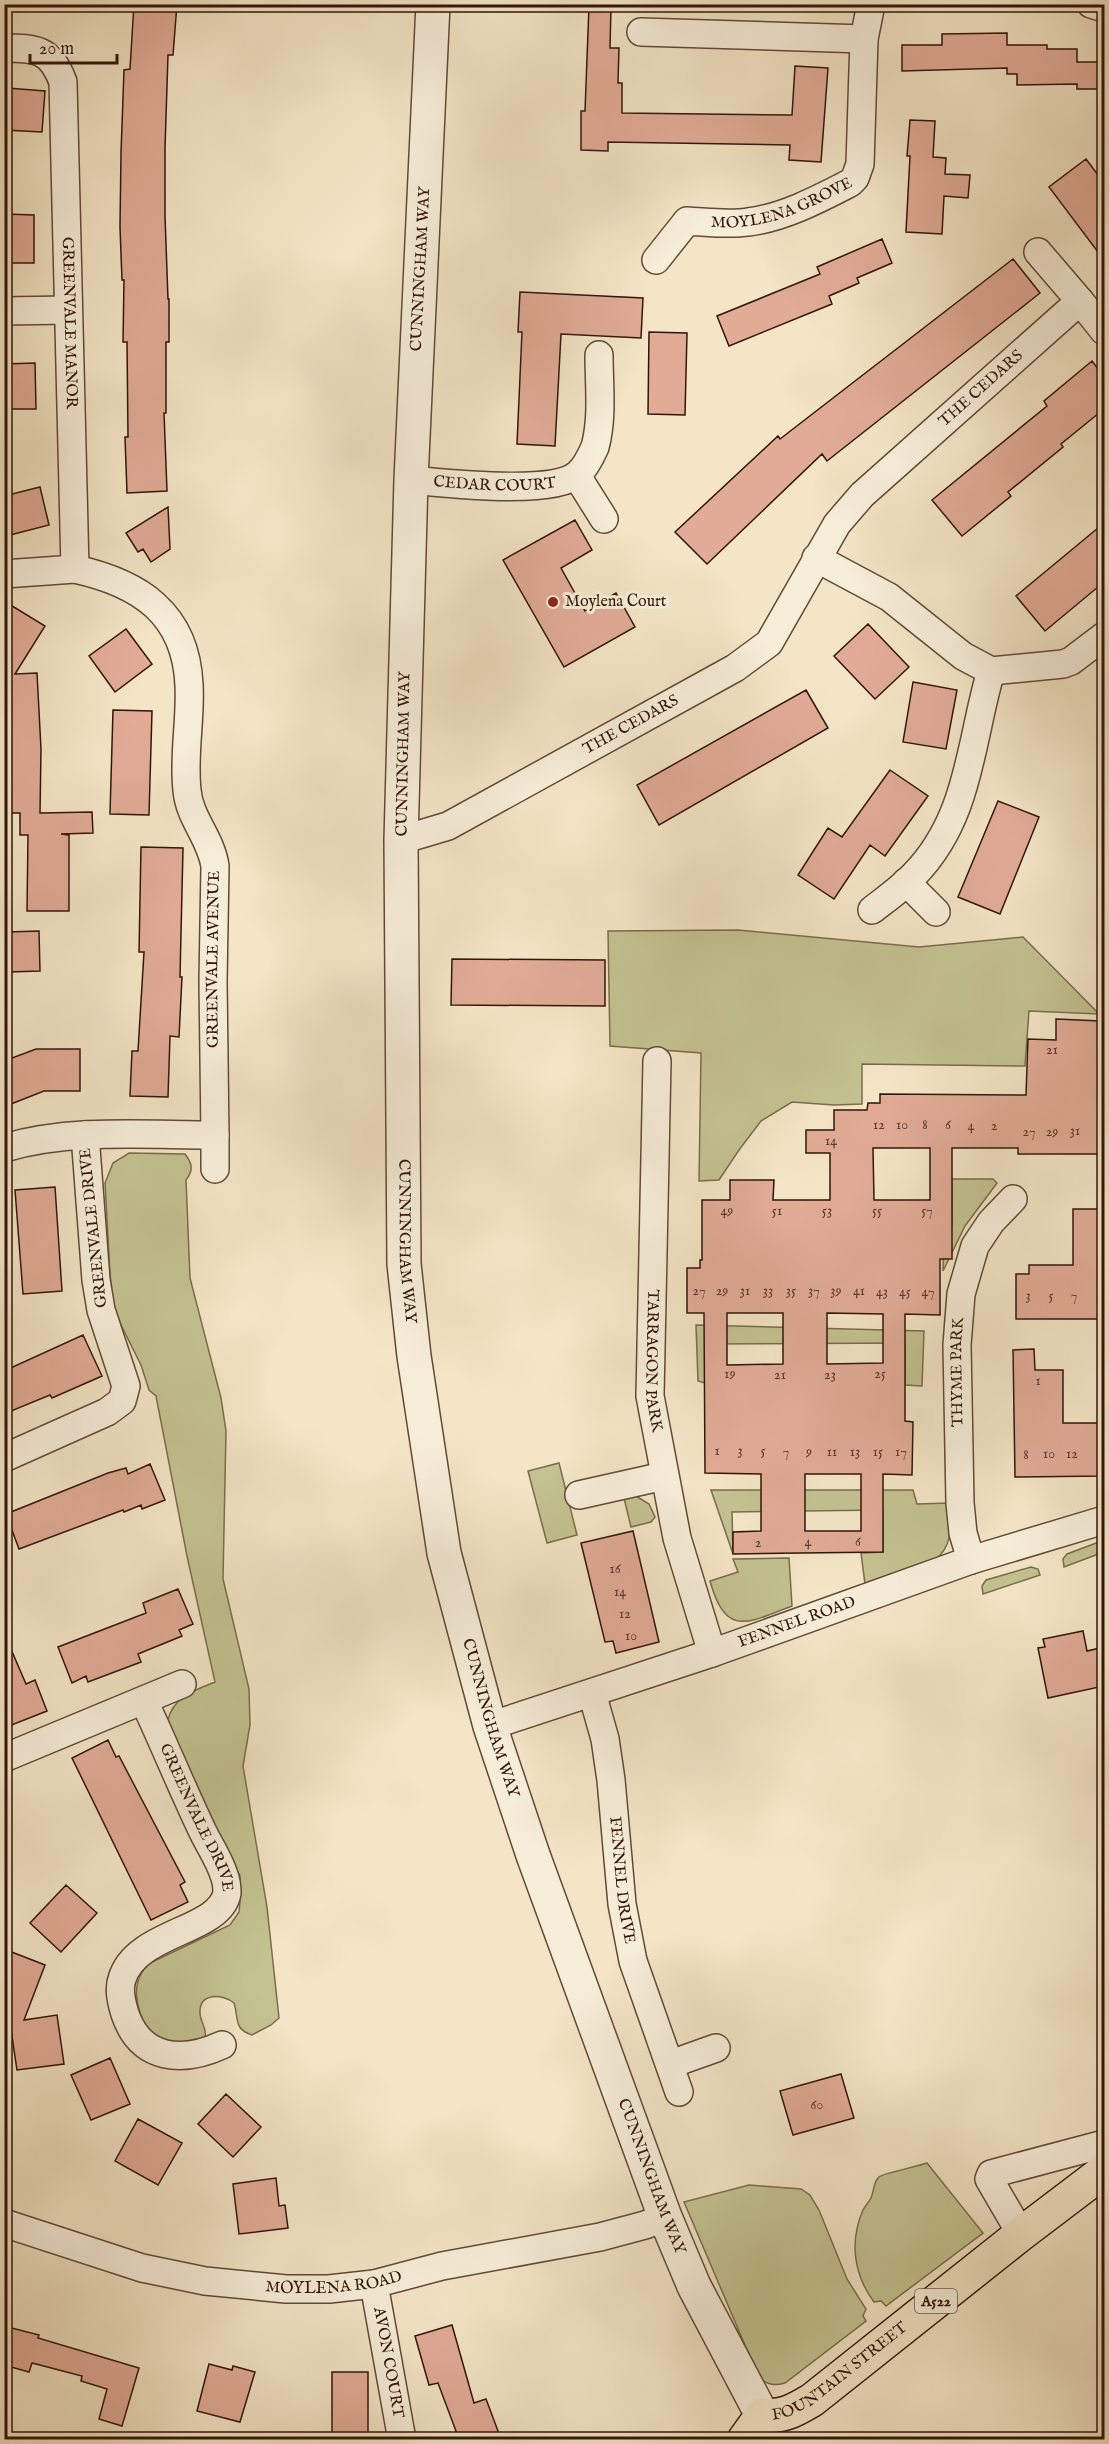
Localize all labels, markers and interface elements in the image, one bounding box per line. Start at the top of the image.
scale bar [30,27,117,65]
text: 20 m [39,38,74,61]
street label: MOYLENA GROVE [711,173,856,233]
street label: CUNNINGHAM WAY [407,185,435,352]
street label: GREENVALE MANOR [57,237,81,410]
street label: THE CEDARS [935,346,1028,432]
street label: CEDAR COURT [432,472,558,497]
place label: Moylena Court [565,592,667,612]
marker: Moylena Court [546,595,560,609]
street label: CUNNINGHAM WAY [393,670,415,837]
street label: THE CEDARS [580,691,682,760]
street label: GREENVALE AVENUE [203,870,225,1048]
house number: 21 [1046,1041,1058,1059]
house number: 12 [873,1116,885,1134]
house number: 10 [896,1116,908,1134]
house number: 8 [922,1116,928,1134]
house number: 6 [945,1116,952,1134]
house number: 4 [968,1117,975,1135]
house number: 2 [991,1117,998,1135]
house number: 31 [1070,1122,1080,1140]
house number: 27 [1023,1123,1035,1141]
house number: 29 [1046,1123,1058,1141]
house number: 14 [825,1132,837,1150]
street label: GREENVALE DRIVE [76,1147,112,1309]
street label: CUNNINGHAM WAY [393,1159,421,1326]
house number: 49 [721,1202,733,1220]
house number: 51 [772,1202,782,1220]
house number: 53 [822,1202,832,1220]
house number: 55 [872,1202,882,1220]
house number: 57 [921,1202,933,1220]
house number: 27 [693,1282,705,1300]
house number: 29 [716,1282,728,1300]
house number: 31 [740,1282,750,1300]
house number: 33 [763,1282,773,1300]
house number: 35 [786,1282,796,1300]
house number: 37 [808,1282,820,1300]
house number: 39 [830,1282,842,1300]
house number: 41 [853,1282,865,1300]
house number: 43 [876,1283,888,1301]
house number: 45 [899,1283,911,1301]
house number: 47 [922,1283,934,1301]
house number: 3 [1025,1287,1031,1305]
house number: 5 [1048,1287,1054,1305]
house number: 7 [1071,1287,1077,1305]
street label: TARRAGON PARK [640,1289,667,1434]
street label: THYME PARK [947,1316,969,1427]
house number: 19 [724,1365,736,1383]
house number: 25 [874,1365,886,1383]
house number: 21 [774,1366,786,1384]
house number: 23 [824,1366,836,1384]
house number: 1 [1035,1372,1041,1390]
house number: 1 [714,1442,720,1460]
house number: 3 [737,1442,743,1460]
house number: 5 [760,1442,766,1460]
house number: 7 [783,1443,789,1461]
house number: 9 [805,1443,812,1461]
house number: 11 [827,1443,837,1461]
house number: 13 [850,1443,860,1461]
house number: 15 [873,1443,883,1461]
house number: 17 [895,1443,907,1461]
house number: 10 [1043,1445,1055,1463]
house number: 12 [1066,1445,1078,1463]
house number: 8 [1023,1446,1029,1464]
house number: 4 [805,1533,812,1551]
house number: 6 [855,1533,862,1551]
house number: 2 [755,1534,762,1552]
house number: 16 [609,1560,622,1578]
house number: 14 [614,1583,626,1601]
street label: FENNEL ROAD [736,1592,859,1653]
house number: 12 [619,1605,631,1623]
house number: 10 [625,1627,637,1645]
street label: CUNNINGHAM WAY [457,1637,524,1801]
street label: GREENVALE DRIVE [154,1741,237,1893]
street label: FENNEL DRIVE [604,1816,639,1945]
street label: CUNNINGHAM WAY [613,2096,690,2259]
house number: 60 [811,2096,824,2114]
street label: MOYLENA ROAD [264,2267,404,2299]
road number: A522 [915,2289,957,2313]
street label: AVON COURT [368,2305,408,2420]
street label: FOUNTAIN STREET [771,2318,912,2426]

